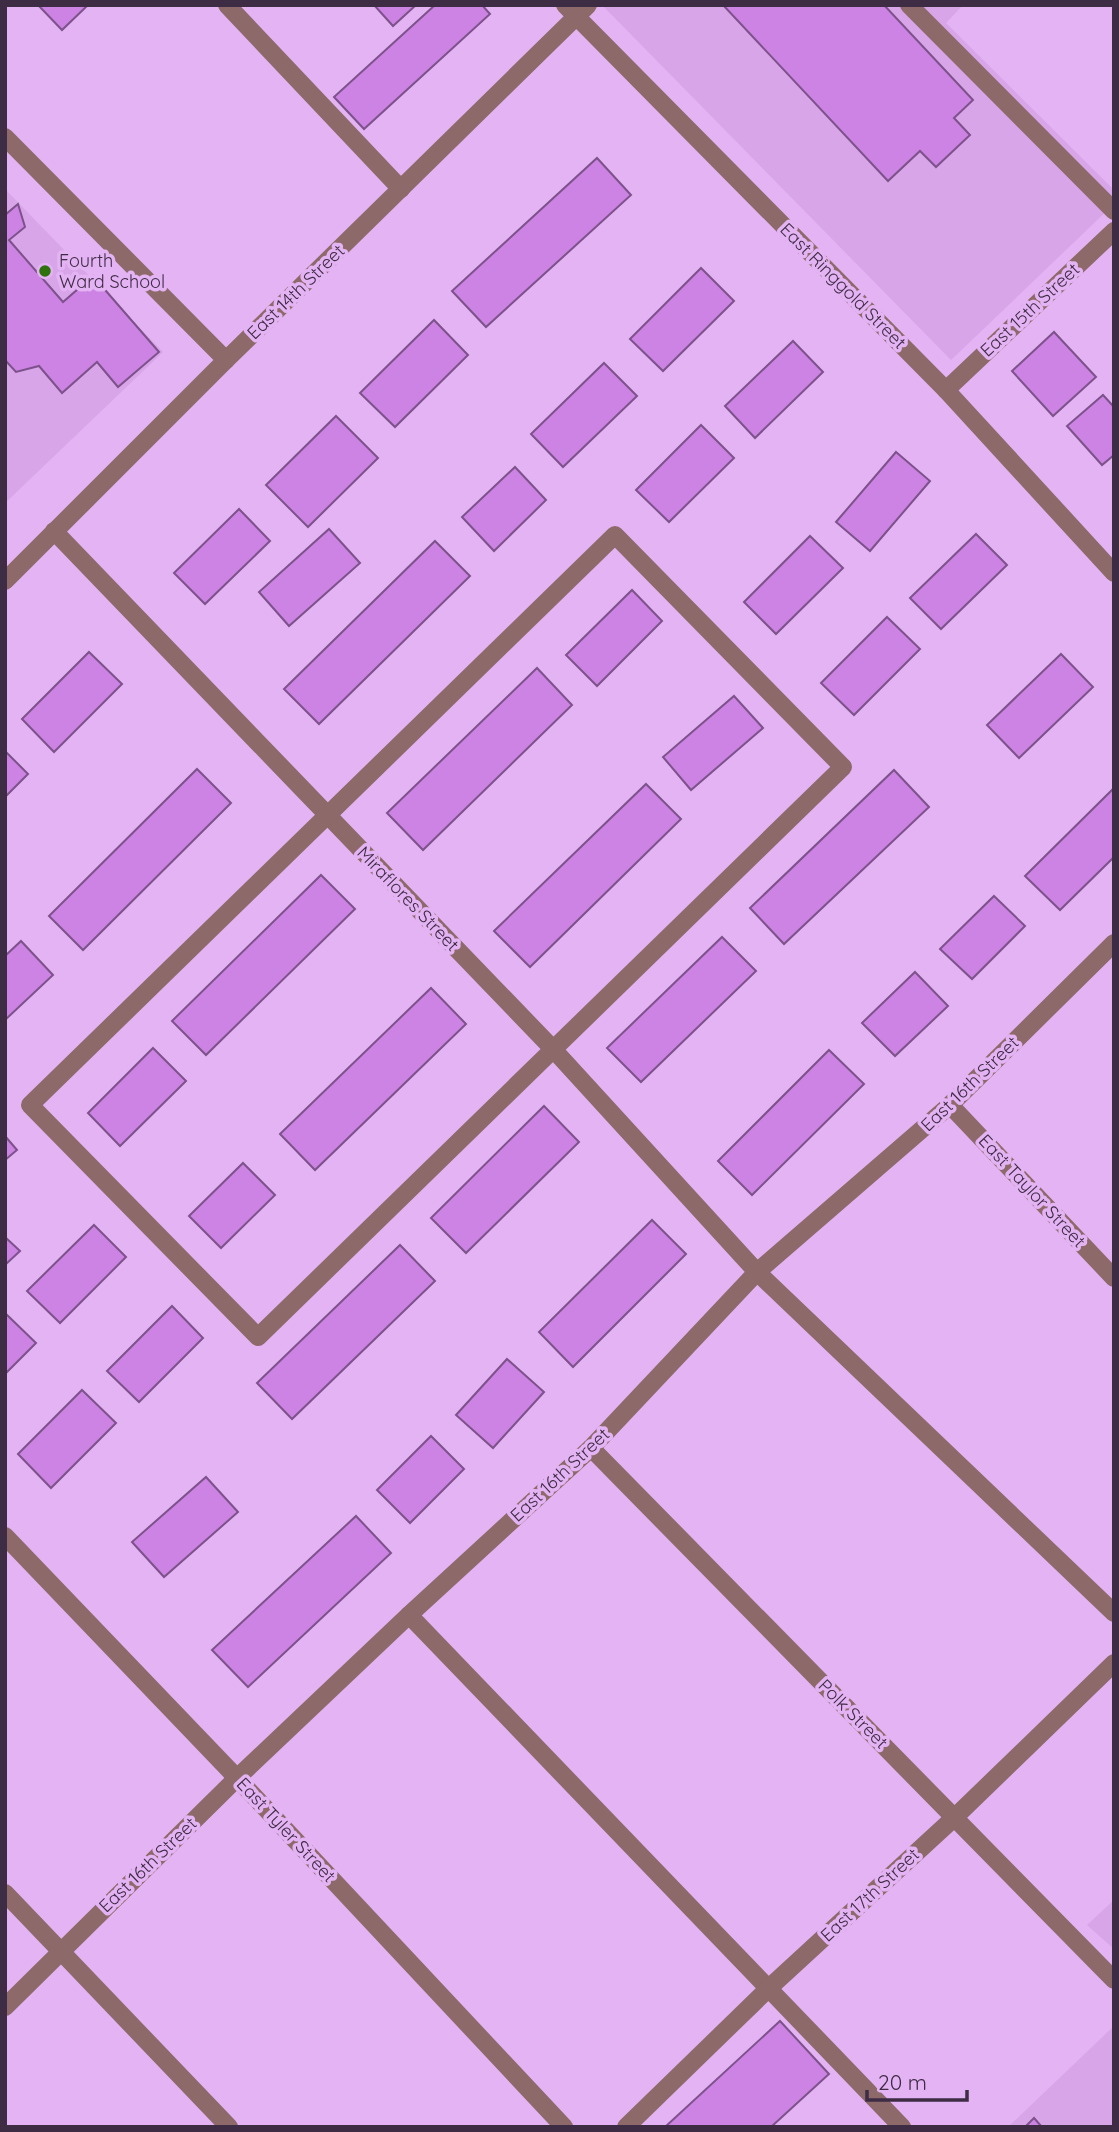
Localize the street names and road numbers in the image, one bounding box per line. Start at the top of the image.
street label: East Ringgold Street [776,218,911,353]
street label: East 14th Street [242,239,349,344]
street label: East 15th Street [975,258,1084,362]
street label: Miraflores Street [352,841,464,956]
street label: East 16th Street [916,1031,1023,1136]
street label: East Taylor Street [974,1129,1091,1252]
street label: East 16th Street [505,1423,614,1526]
street label: Polk Street [814,1674,893,1753]
street label: East Tyler Street [232,1772,341,1887]
street label: East 16th Street [94,1812,201,1917]
street label: East 17th Street [815,1843,924,1946]

